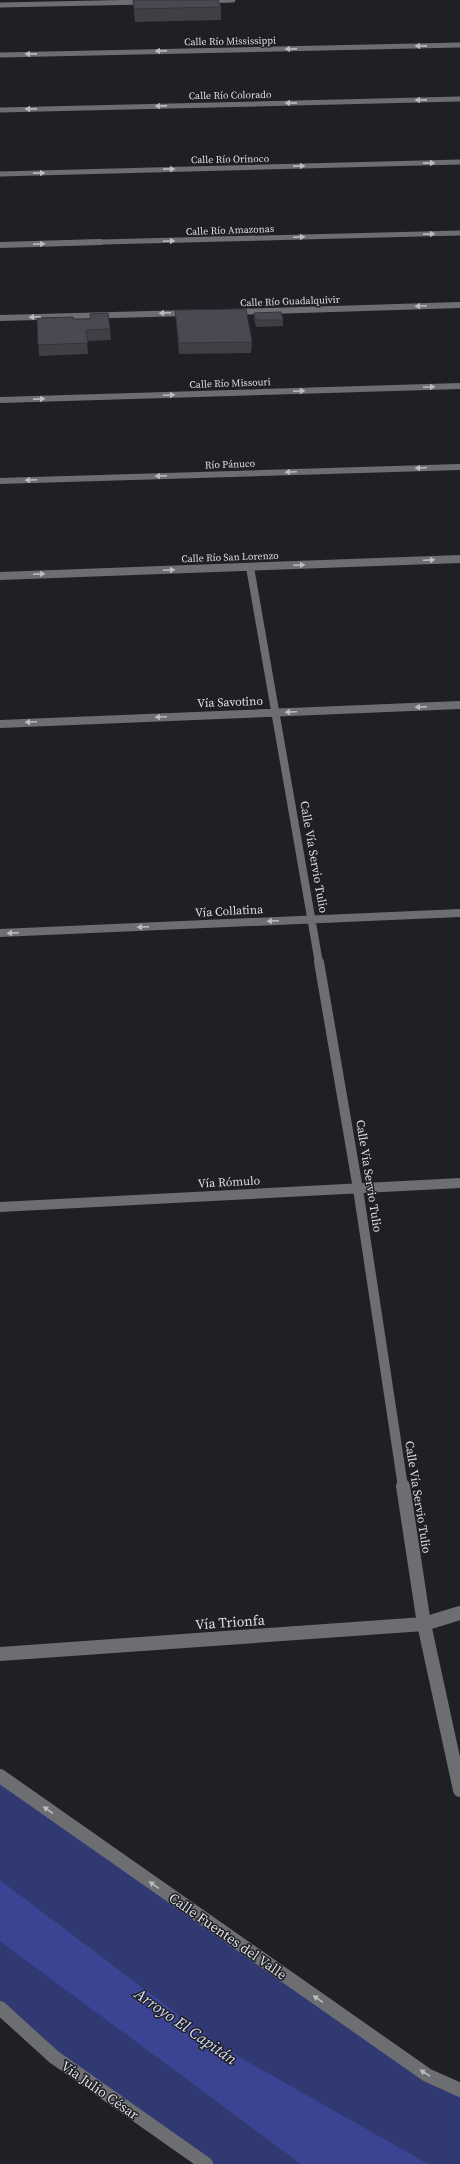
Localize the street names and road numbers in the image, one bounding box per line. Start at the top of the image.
street label: Calle Río Mississippi [184,34,276,48]
street label: Calle Río Colorado [189,88,272,102]
street label: Calle Río Orinoco [191,152,270,166]
street label: Calle Río Amazonas [186,222,274,238]
street label: Calle Río Guadalquivir [240,293,341,309]
street label: Calle Río Missouri [189,375,271,391]
street label: Río Pánuco [205,457,256,471]
street label: Calle Río San Lorenzo [181,549,279,565]
street label: Vía Savotino [197,693,264,711]
street label: Calle Vía Servio Tulio [296,800,332,915]
street label: Vía Collatina [195,901,264,921]
street label: Calle Vía Servio Tulio [352,1119,386,1234]
street label: Vía Rómulo [197,1172,261,1192]
street label: Calle Vía Servio Tulio [401,1440,435,1555]
street label: Vía Trionfa [195,1610,266,1634]
street label: Calle Fuentes del Valle [165,1888,291,1984]
street label: Vía Julio César [57,2056,143,2124]

